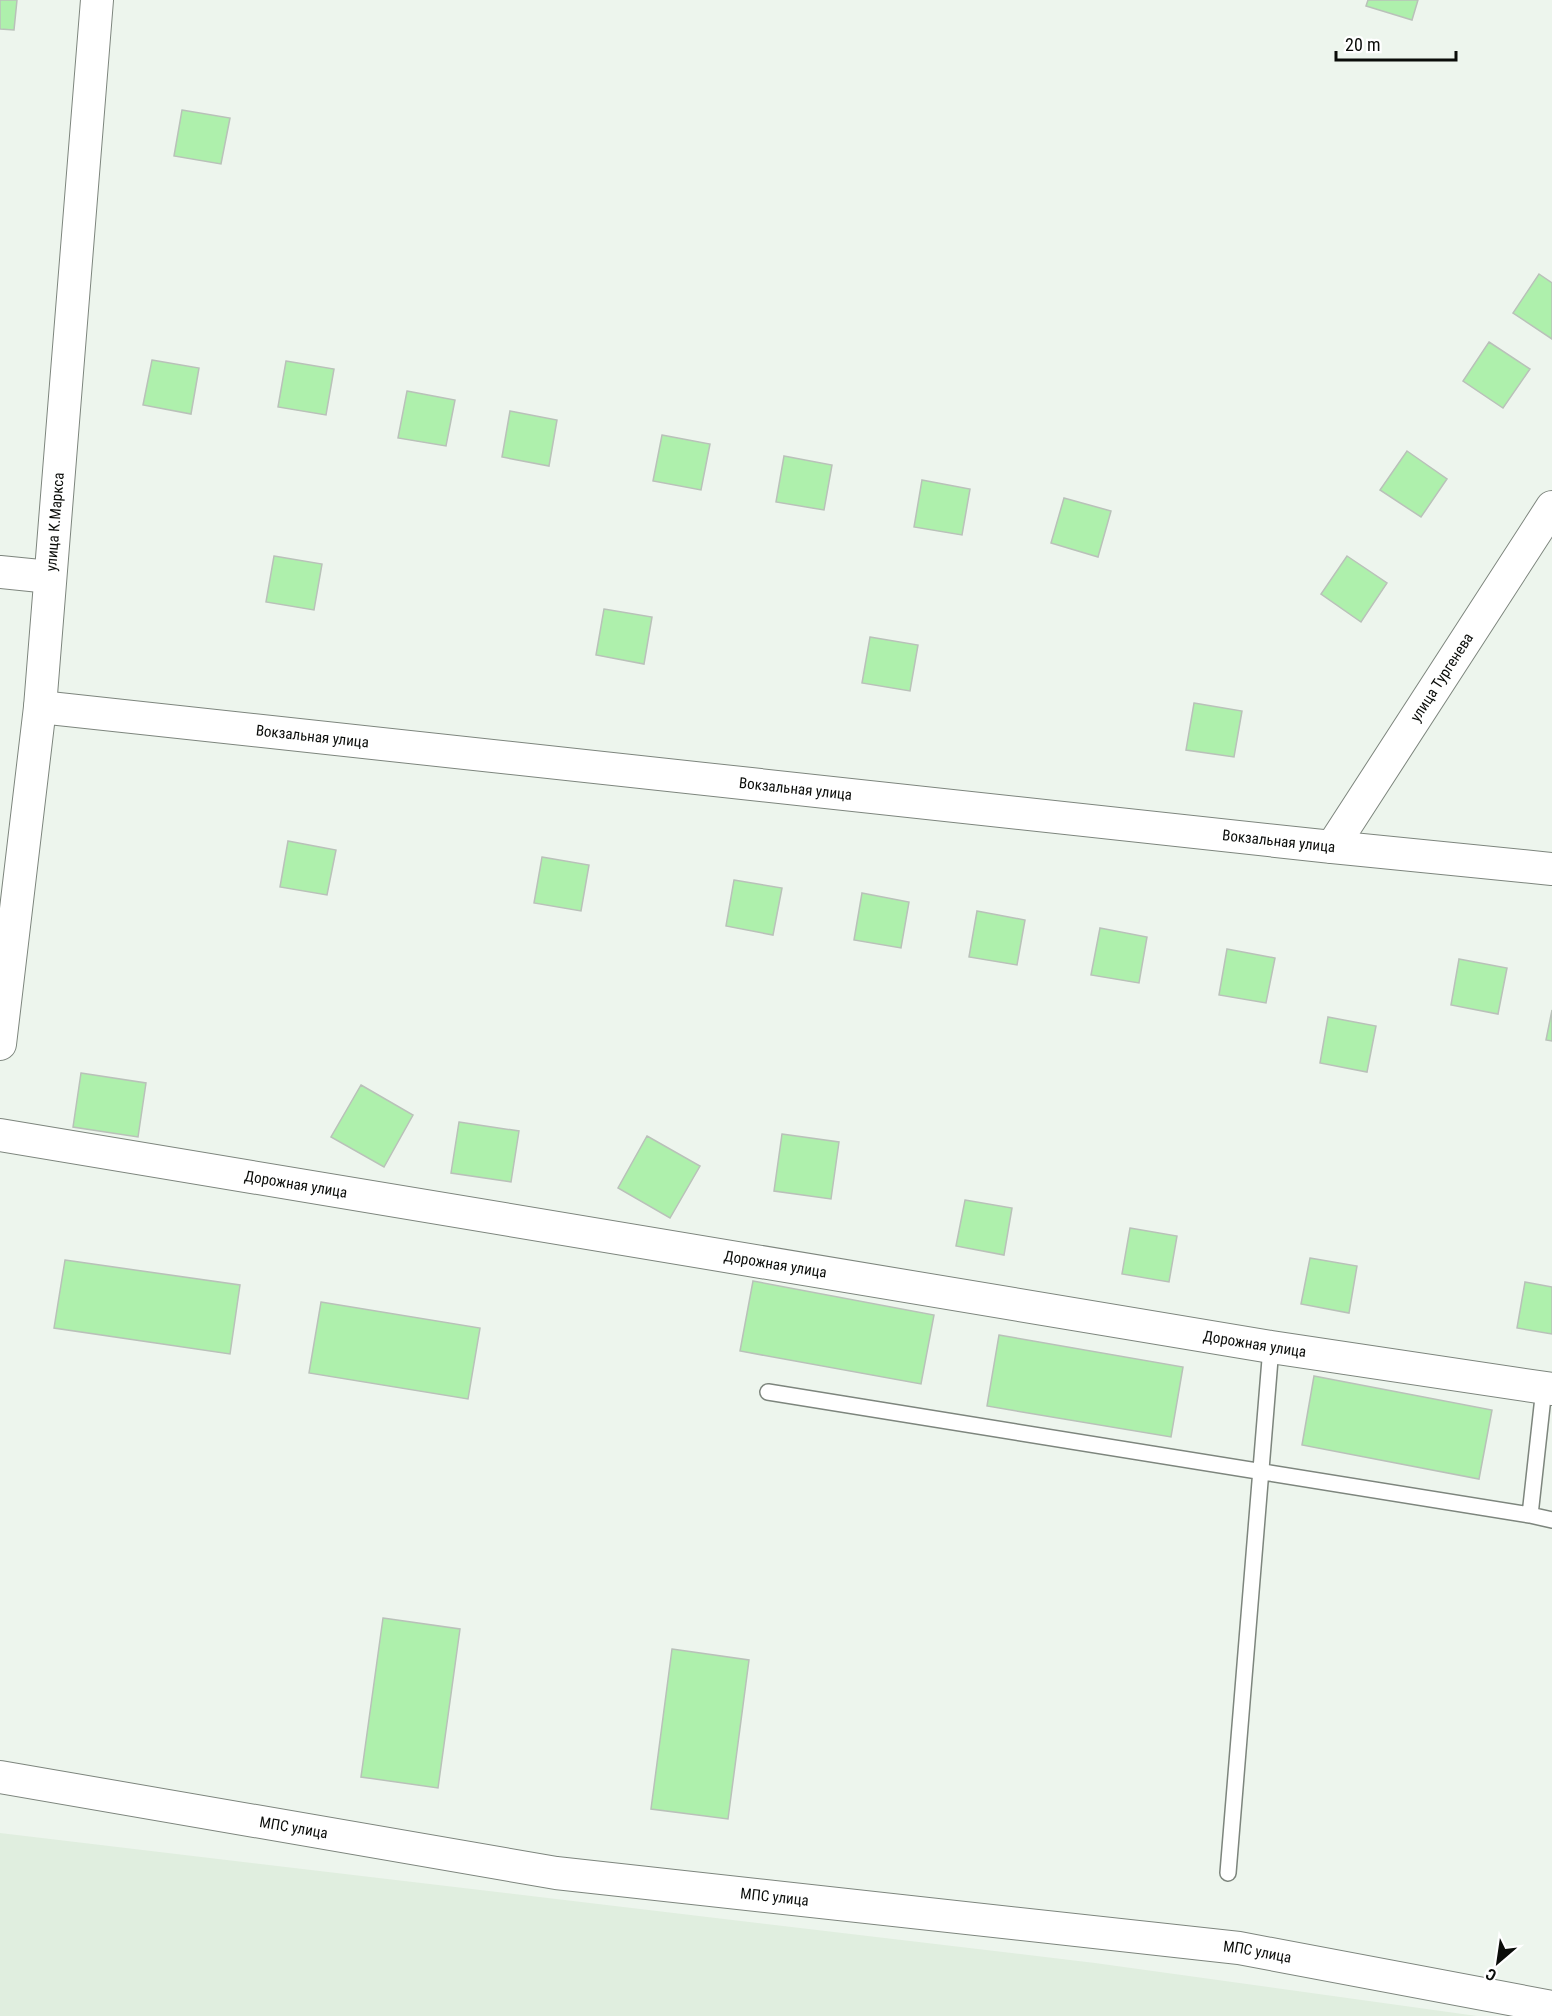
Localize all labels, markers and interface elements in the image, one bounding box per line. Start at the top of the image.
scale bar [1336,24,1456,62]
text: 20 m [1345,34,1380,55]
street label: улица К.Маркса [42,472,68,572]
street label: улица Тургенева [1406,630,1477,725]
street label: Вокзальная улица [255,721,370,752]
street label: Вокзальная улица [738,774,853,804]
street label: Вокзальная улица [1221,826,1336,856]
street label: Дорожная улица [243,1167,349,1202]
street label: Дорожная улица [723,1247,828,1282]
street label: Дорожная улица [1202,1327,1307,1361]
street label: МПС улица [258,1813,329,1842]
street label: МПС улица [739,1884,810,1910]
north arrow [1468,1932,1528,1992]
street label: МПС улица [1222,1937,1293,1967]
text: С [1482,1964,1500,1985]

